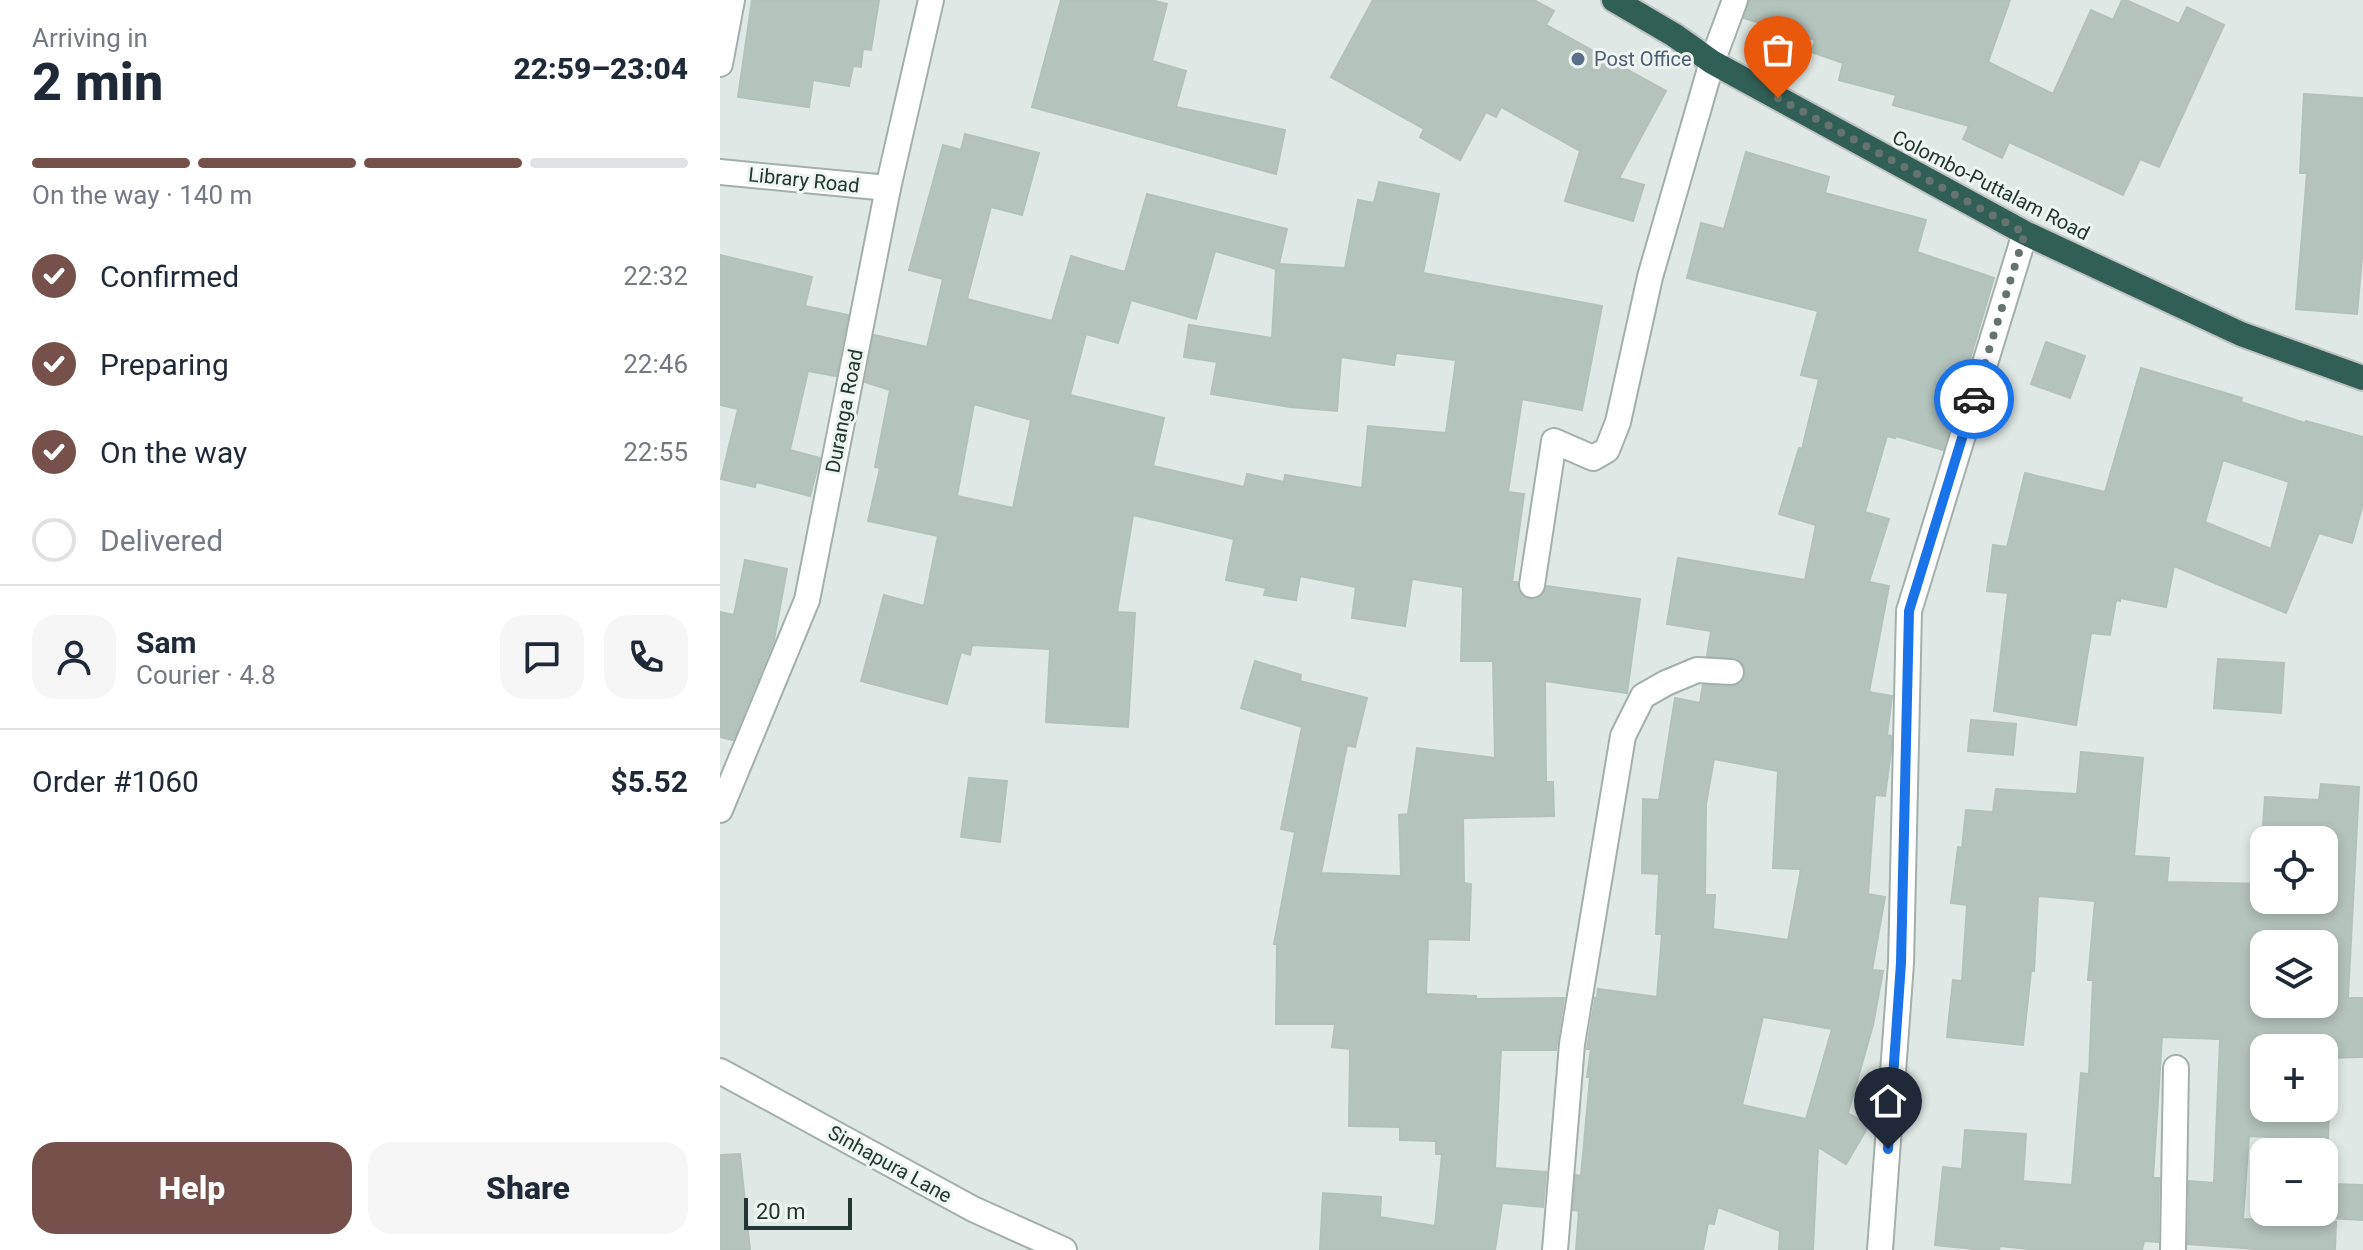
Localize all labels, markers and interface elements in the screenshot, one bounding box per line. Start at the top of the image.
pin [1744,16,1812,98]
text: Arriving in [32,23,148,53]
icon: bag [1756,28,1800,72]
place label: Post Office [1594,47,1692,71]
marker: Post Office [1569,50,1587,68]
text: 22:59–23:04 [513,51,688,86]
text: 2 min [32,52,163,113]
street label: Colombo-Puttalam Road [1888,125,2094,245]
street label: Library Road [747,162,861,198]
text: On the way · 140 m [32,180,252,210]
icon: check [32,254,76,298]
text: Confirmed [100,259,239,294]
text: 22:32 [623,261,688,291]
icon: check [32,342,76,386]
text: Preparing [100,347,229,382]
street label: Duranga Road [820,347,868,475]
text: 22:46 [623,349,688,379]
courier [1934,359,2014,439]
icon: car [1952,377,1996,421]
icon: check [32,430,76,474]
text: On the way [100,435,247,470]
text: 22:55 [623,437,688,467]
text: Delivered [100,523,223,558]
button: person [32,615,116,699]
button: chat [500,615,584,699]
button: phone [604,615,688,699]
text: Sam [136,625,197,660]
text: Courier · 4.8 [136,660,276,690]
text: Order #1060 [32,764,199,799]
text: $5.52 [610,764,688,799]
map controls [2250,826,2338,1226]
button: locate [2250,826,2338,914]
button: layers [2250,930,2338,1018]
button: + [2250,1034,2338,1122]
pin [1854,1067,1922,1149]
icon: home [1866,1079,1910,1123]
street label: Sinhapura Lane [824,1120,956,1208]
button: − [2250,1138,2338,1226]
button: Help [32,1142,352,1234]
button: Share [368,1142,688,1234]
scale bar [744,1194,852,1230]
text: 20 m [756,1199,805,1224]

